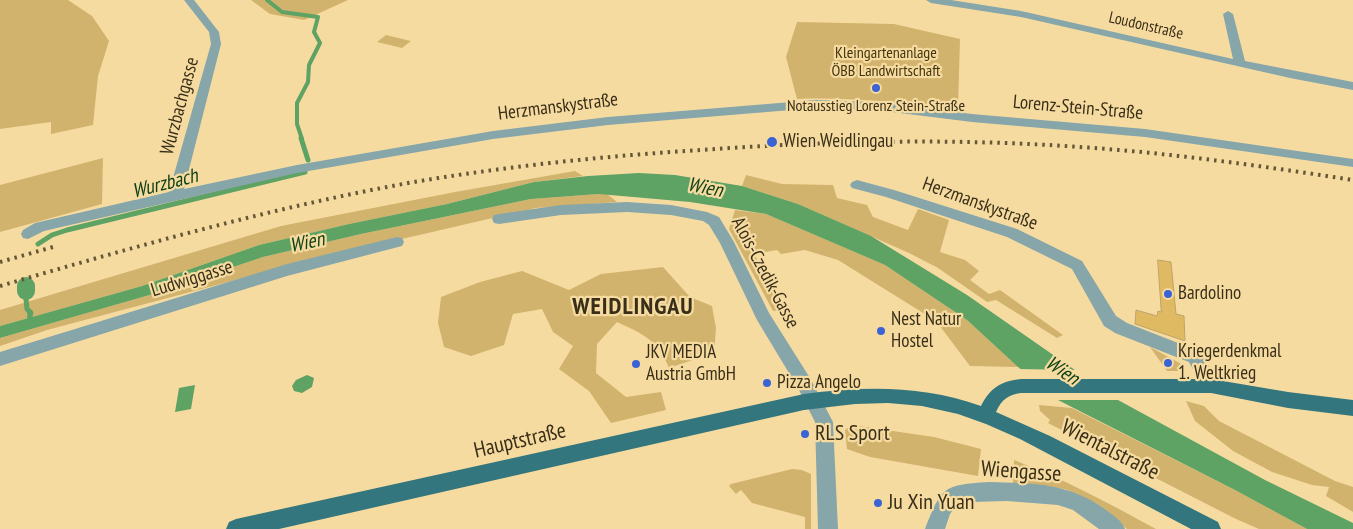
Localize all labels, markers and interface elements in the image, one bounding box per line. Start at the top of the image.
street label: Loudonstraße [1107,8,1185,44]
park label: Kleingartenanlage ÖBB Landwirtschaft [832,43,940,81]
street label: Wurzbachgasse [156,55,204,157]
marker: Notausstieg Lorenz Stein-Straße [870,82,882,94]
street label: Herzmanskystraße [497,88,619,126]
street label: Lorenz-Stein-Straße [1012,91,1144,125]
place label: Notausstieg Lorenz Stein-Straße [787,96,965,116]
place label: Wien Weidlingau [783,131,893,153]
marker: Wien Weidlingau [765,135,779,149]
water label: Wurzbach [130,164,200,204]
water label: Wien [686,173,724,203]
street label: Herzmanskystraße [919,173,1041,235]
street label: Alois-Czedik-Gasse [726,213,804,333]
water label: Wien [287,228,327,258]
street label: Ludwiggasse [148,256,236,302]
place label: Bardolino [1178,283,1241,305]
marker: Bardolino [1162,288,1174,300]
district label: WEIDLINGAU [571,293,695,321]
place label: Nest Natur Hostel [891,309,961,353]
marker: Nest Natur Hostel [875,325,887,337]
place label: Kriegerdenkmal 1. Weltkrieg [1178,341,1281,385]
place label: JKV MEDIA Austria GmbH [646,342,736,386]
water label: Wien [1041,351,1083,391]
marker: Kriegerdenkmal 1. Weltkrieg [1162,357,1174,369]
marker: JKV MEDIA Austria GmbH [630,358,642,370]
place label: Pizza Angelo [777,372,861,394]
marker: Pizza Angelo [761,377,773,389]
street label: Wientalstraße [1057,414,1163,486]
street label: Hauptstraße [471,418,569,464]
place label: RLS Sport [815,421,890,447]
marker: RLS Sport [799,428,811,440]
street label: Wiengasse [980,456,1062,488]
place label: Ju Xin Yuan [888,490,974,516]
marker: Ju Xin Yuan [872,497,884,509]

